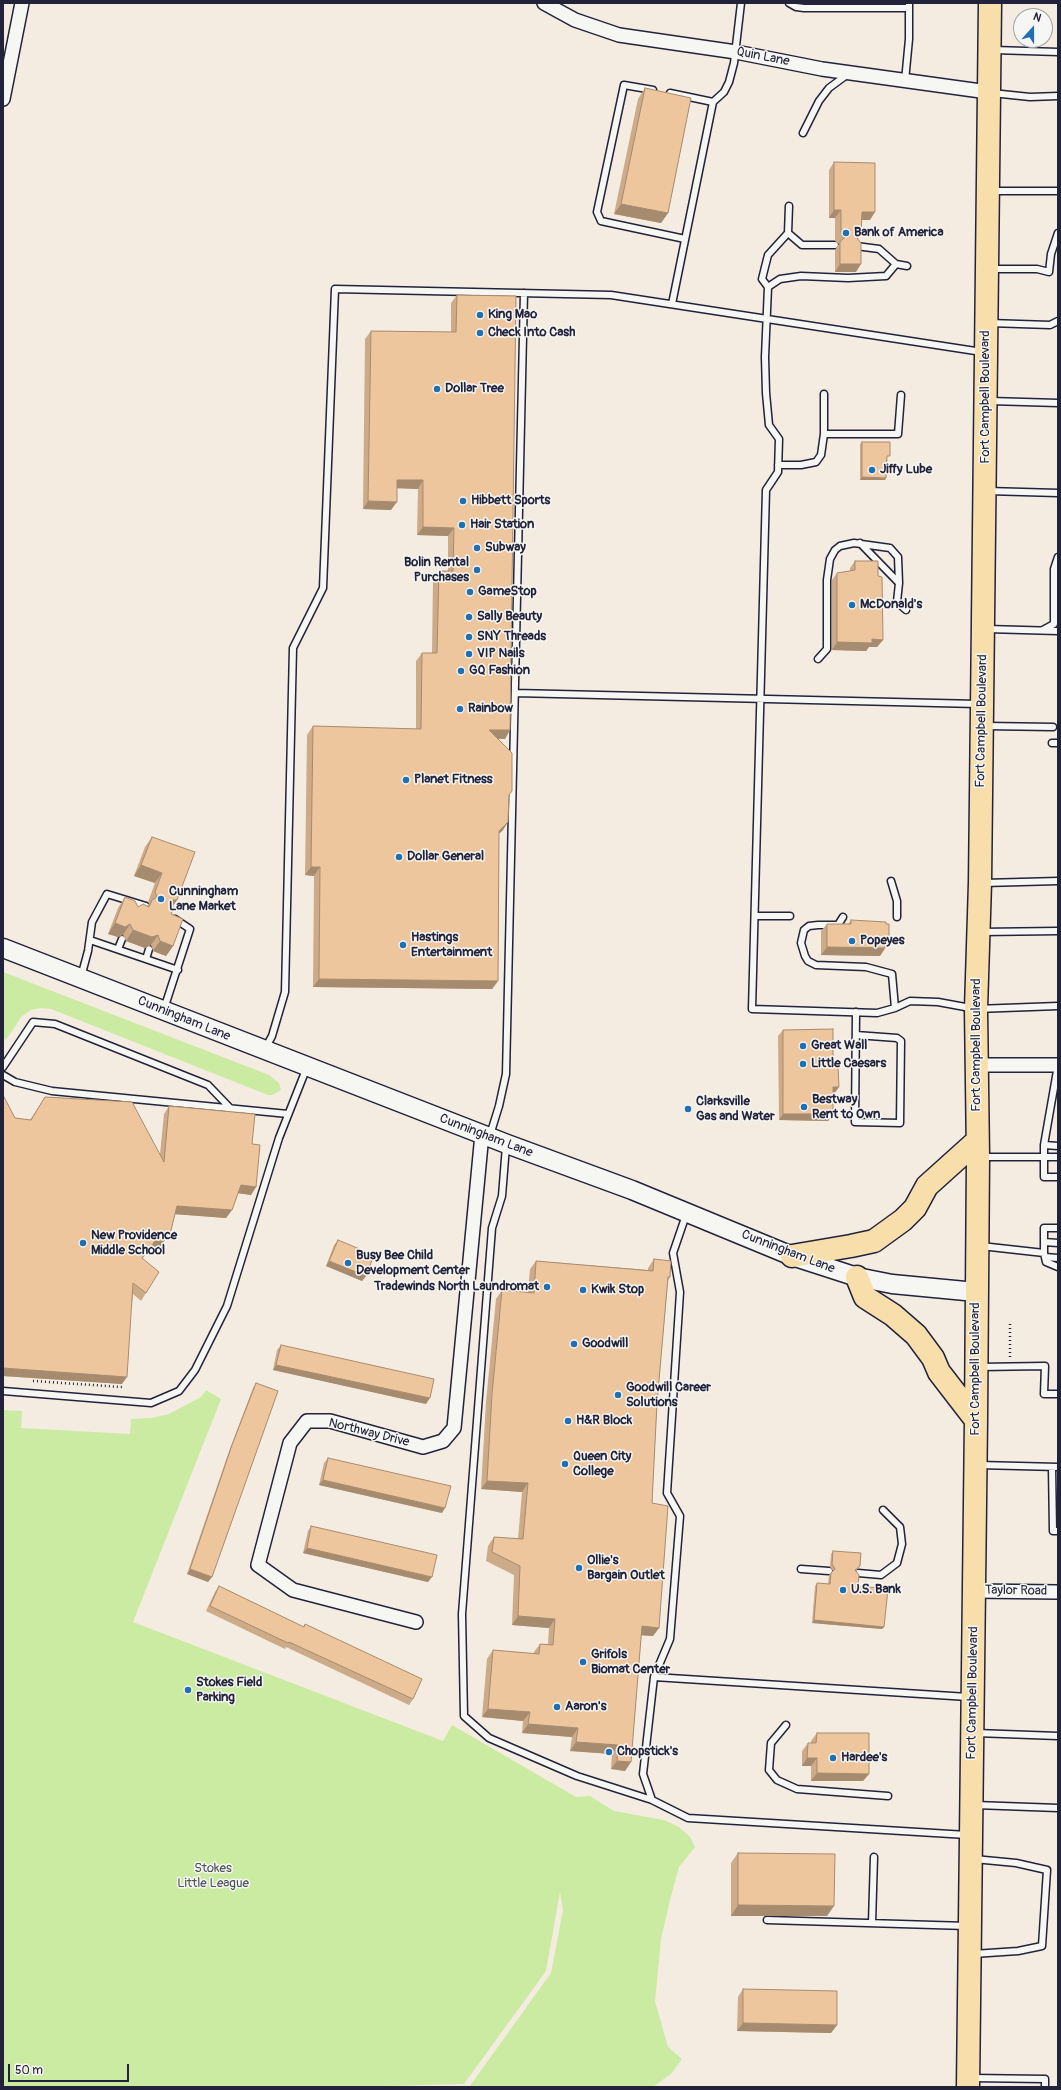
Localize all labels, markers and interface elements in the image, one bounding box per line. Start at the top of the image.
north arrow [1013,8,1053,48]
text: N [1031,10,1043,25]
street label: Quin Lane [735,44,791,70]
place label: Bank of America [854,225,943,241]
marker: Bank of America [841,228,851,238]
place label: King Mao [488,307,537,323]
marker: King Mao [475,310,485,320]
place label: Check Into Cash [488,325,575,341]
marker: Check Into Cash [475,328,485,338]
street label: Fort Campbell Boulevard [978,330,994,464]
place label: Dollar Tree [445,381,504,397]
marker: Dollar Tree [432,384,442,394]
place label: Jiffy Lube [880,462,932,478]
marker: Jiffy Lube [867,465,877,475]
place label: Hibbett Sports [471,493,550,509]
marker: Hibbett Sports [458,496,468,506]
place label: Hair Station [470,517,534,533]
marker: Hair Station [457,520,467,530]
place label: Subway [485,540,526,556]
marker: Subway [472,543,482,553]
place label: Bolin Rental Purchases [404,555,469,586]
marker: Bolin Rental Purchases [472,565,482,575]
place label: GameStop [478,584,537,600]
marker: GameStop [465,587,475,597]
place label: McDonald's [860,597,922,613]
marker: McDonald's [847,600,857,610]
place label: Sally Beauty [477,609,542,625]
marker: Sally Beauty [464,612,474,622]
place label: SNY Threads [477,629,546,645]
marker: SNY Threads [464,632,474,642]
place label: VIP Nails [477,646,525,662]
marker: VIP Nails [464,649,474,659]
street label: Fort Campbell Boulevard [973,654,991,788]
place label: GQ Fashion [469,663,530,679]
marker: GQ Fashion [456,666,466,676]
place label: Rainbow [468,701,513,717]
marker: Rainbow [455,704,465,714]
place label: Planet Fitness [414,772,493,788]
marker: Planet Fitness [401,775,411,785]
place label: Dollar General [407,849,484,865]
marker: Dollar General [394,852,404,862]
place label: Cunningham Lane Market [169,884,238,915]
marker: Cunningham Lane Market [156,894,166,904]
place label: Hastings Entertainment [411,930,492,961]
place label: Popeyes [860,933,904,949]
marker: Popeyes [847,936,857,946]
marker: Hastings Entertainment [398,940,408,950]
street label: Fort Campbell Boulevard [969,978,985,1112]
street label: Cunningham Lane [135,993,233,1045]
place label: Great Wall [811,1038,867,1054]
marker: Great Wall [798,1041,808,1051]
place label: Little Caesars [811,1056,886,1072]
marker: Little Caesars [798,1059,808,1069]
place label: Bestway Rent to Own [812,1092,880,1123]
place label: Clarksville Gas and Water [696,1094,775,1125]
marker: Bestway Rent to Own [799,1102,809,1112]
marker: Clarksville Gas and Water [683,1104,693,1114]
street label: Cunningham Lane [437,1111,535,1161]
street label: Cunningham Lane [739,1227,837,1277]
place label: New Providence Middle School [91,1228,177,1259]
marker: New Providence Middle School [78,1238,88,1248]
place label: Busy Bee Child Development Center [356,1248,470,1279]
marker: Busy Bee Child Development Center [343,1258,353,1268]
place label: Tradewinds North Laundromat [374,1279,539,1295]
marker: Tradewinds North Laundromat [542,1282,552,1292]
place label: Kwik Stop [591,1282,644,1298]
marker: Kwik Stop [578,1285,588,1295]
street label: Fort Campbell Boulevard [968,1302,984,1436]
place label: Goodwill [582,1336,628,1352]
marker: Goodwill [569,1339,579,1349]
place label: Goodwill Career Solutions [626,1380,711,1411]
marker: Goodwill Career Solutions [613,1390,623,1400]
place label: H&R Block [576,1413,632,1429]
street label: Northway Drive [327,1415,411,1451]
marker: H&R Block [563,1416,573,1426]
place label: Queen City College [573,1449,631,1480]
marker: Queen City College [560,1459,570,1469]
place label: Ollie's Bargain Outlet [587,1553,665,1584]
marker: Ollie's Bargain Outlet [574,1563,584,1573]
place label: U.S. Bank [851,1582,901,1598]
street label: Taylor Road [985,1583,1047,1599]
marker: U.S. Bank [838,1585,848,1595]
street label: Fort Campbell Boulevard [964,1626,982,1760]
place label: Grifols Biomat Center [591,1647,670,1678]
marker: Grifols Biomat Center [578,1657,588,1667]
place label: Stokes Field Parking [196,1675,262,1706]
marker: Stokes Field Parking [183,1685,193,1695]
place label: Aaron's [565,1699,606,1715]
marker: Aaron's [552,1702,562,1712]
place label: Chopstick's [617,1744,678,1760]
marker: Chopstick's [604,1747,614,1757]
place label: Hardee's [841,1750,887,1766]
marker: Hardee's [828,1753,838,1763]
park label: Stokes Little League [177,1861,249,1892]
scale bar [10,2056,131,2082]
text: 50 m [15,2063,43,2078]

